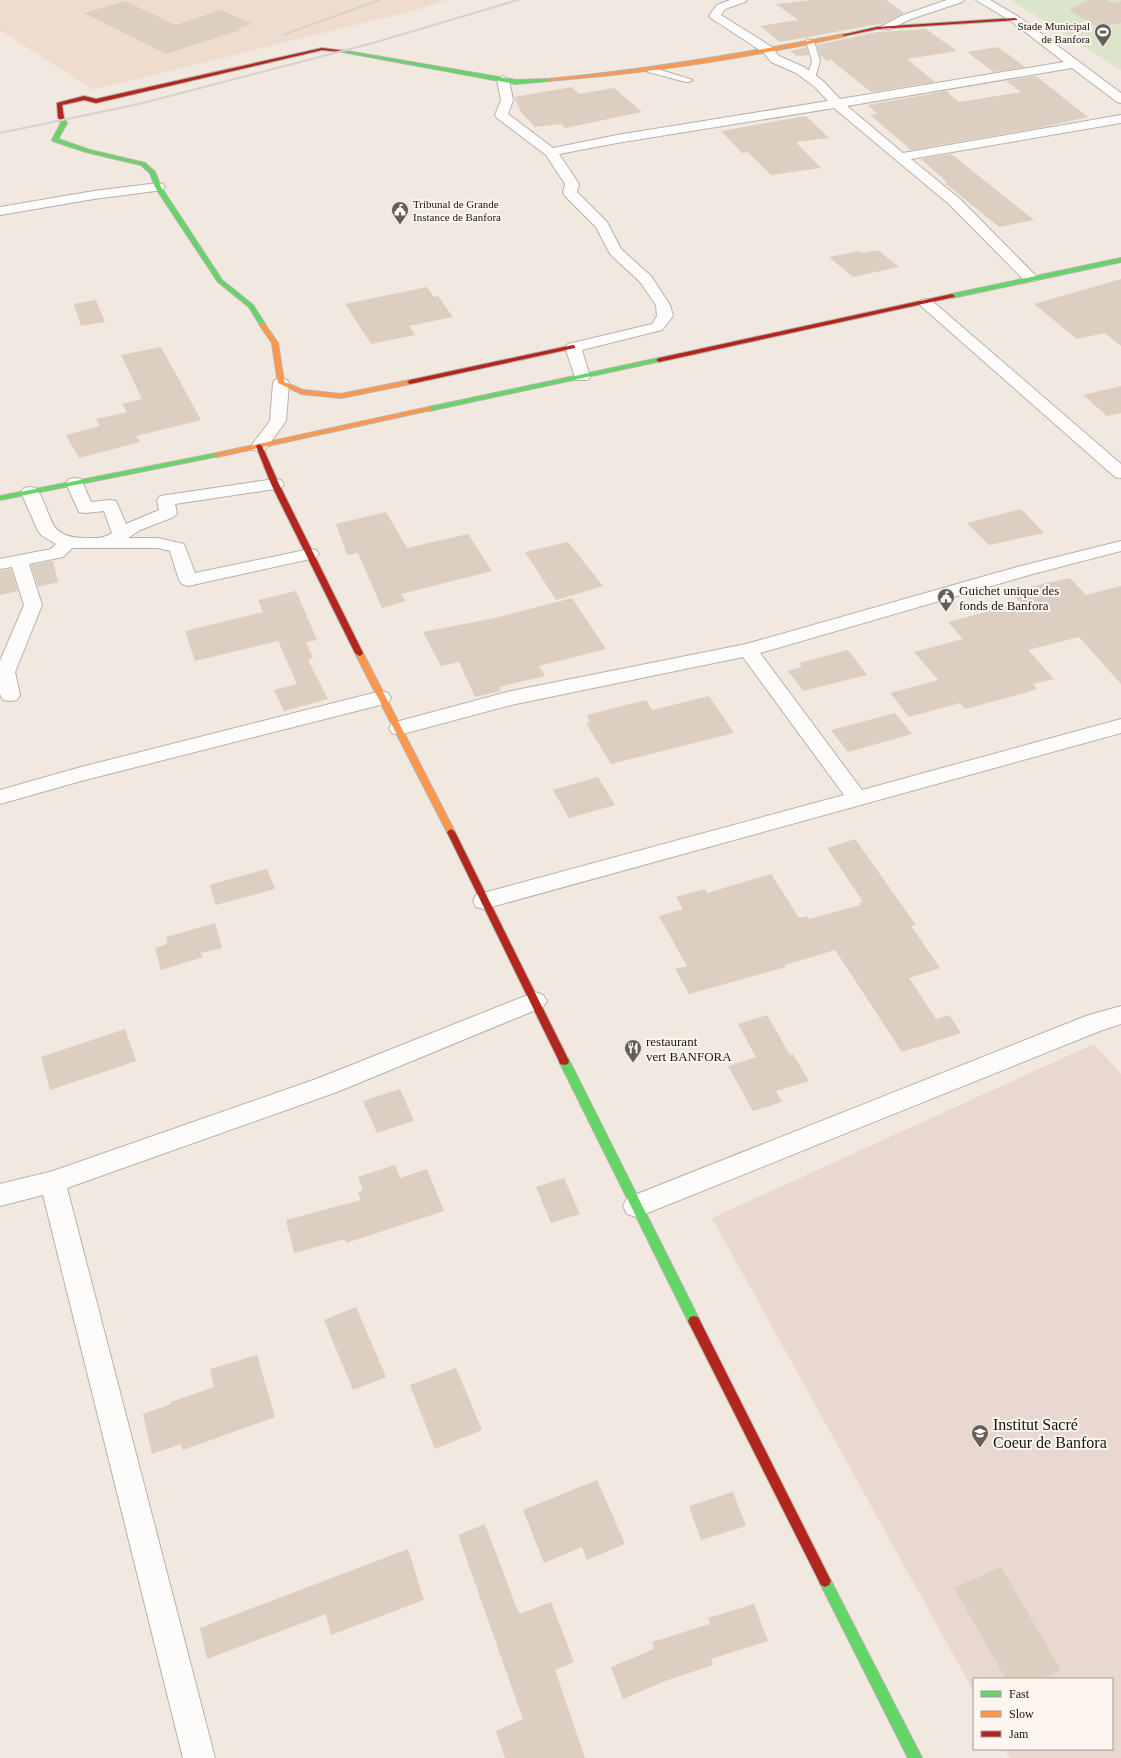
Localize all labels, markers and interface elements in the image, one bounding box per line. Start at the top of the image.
place label: Stade Municipal de Banfora [1018,20,1090,45]
sports icon: Stade Municipal de Banfora [1093,22,1113,47]
place label: Tribunal de Grande Instance de Banfora [413,198,501,223]
public building icon: Tribunal de Grande Instance de Banfora [390,200,410,225]
place label: Guichet unique des fonds de Banfora [959,583,1059,613]
public building icon: Guichet unique des fonds de Banfora [936,587,956,612]
place label: restaurant vert BANFORA [646,1034,732,1064]
restaurant icon: restaurant vert BANFORA [623,1038,643,1063]
place label: Institut Sacré Coeur de Banfora [993,1416,1107,1451]
school or university icon: Institut Sacré Coeur de Banfora [970,1423,990,1448]
legend [973,1678,1113,1750]
text: Fast [1009,1687,1030,1701]
text: Slow [1009,1707,1034,1721]
text: Jam [1009,1727,1029,1741]

